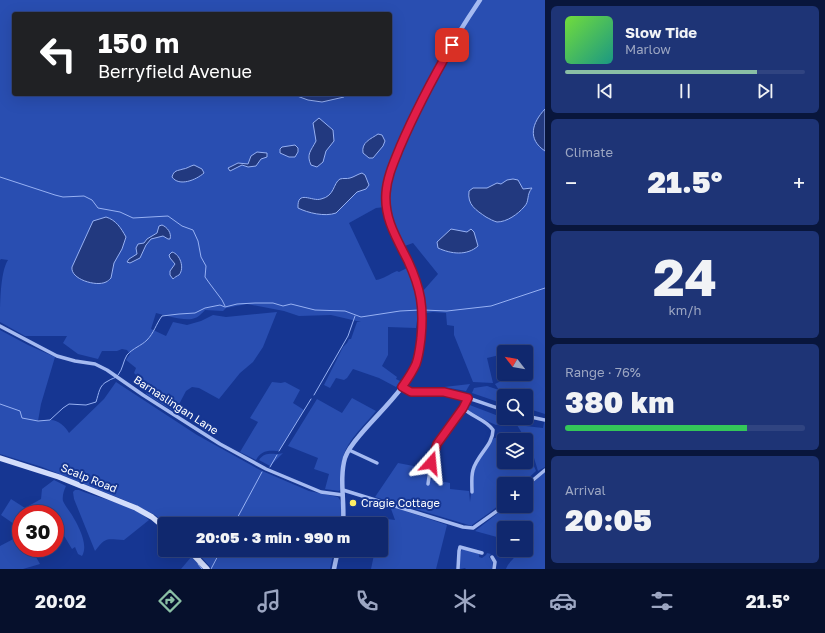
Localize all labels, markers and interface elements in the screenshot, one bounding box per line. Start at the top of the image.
text: Slow Tide [625,23,697,41]
text: 150 m [98,26,179,59]
icon: left [32,28,84,80]
pin [435,28,469,62]
icon: arrive [441,34,463,56]
text: Marlow [625,41,671,57]
text: Berryfield Avenue [98,60,252,82]
icon: previous [594,80,616,102]
icon: pause [674,80,696,102]
icon: next [754,80,776,102]
text: Climate [565,144,613,160]
text: 21.5° [648,164,722,200]
text: − [565,169,577,196]
text: + [793,169,805,196]
text: 24 [653,245,717,307]
text: km/h [668,302,702,318]
north arrow [497,345,533,381]
map controls [497,345,533,557]
text: Range · 76% [565,364,641,380]
street label: Barnaslingan Lane [132,372,221,437]
text: 380 km [565,384,674,420]
button: search [497,389,533,425]
button: layers [497,433,533,469]
position arrow [410,442,452,484]
street label: Scalp Road [59,460,119,495]
button: + [497,477,533,513]
text: Arrival [565,482,606,498]
place label: Cragie Cottage [361,496,440,509]
marker: Cragie Cottage [348,498,358,508]
text: 20:05 [565,502,652,538]
speed limit sign: 30 [12,505,64,557]
button: − [497,521,533,557]
text: 20:05 · 3 min · 990 m [196,528,350,546]
icon: directions [156,587,184,615]
icon: music [255,587,283,615]
icon: phone [353,587,381,615]
icon: climate [451,587,479,615]
icon: car [549,587,577,615]
icon: filters [648,587,676,615]
text: 20:02 [35,590,86,612]
text: 21.5° [746,590,790,612]

